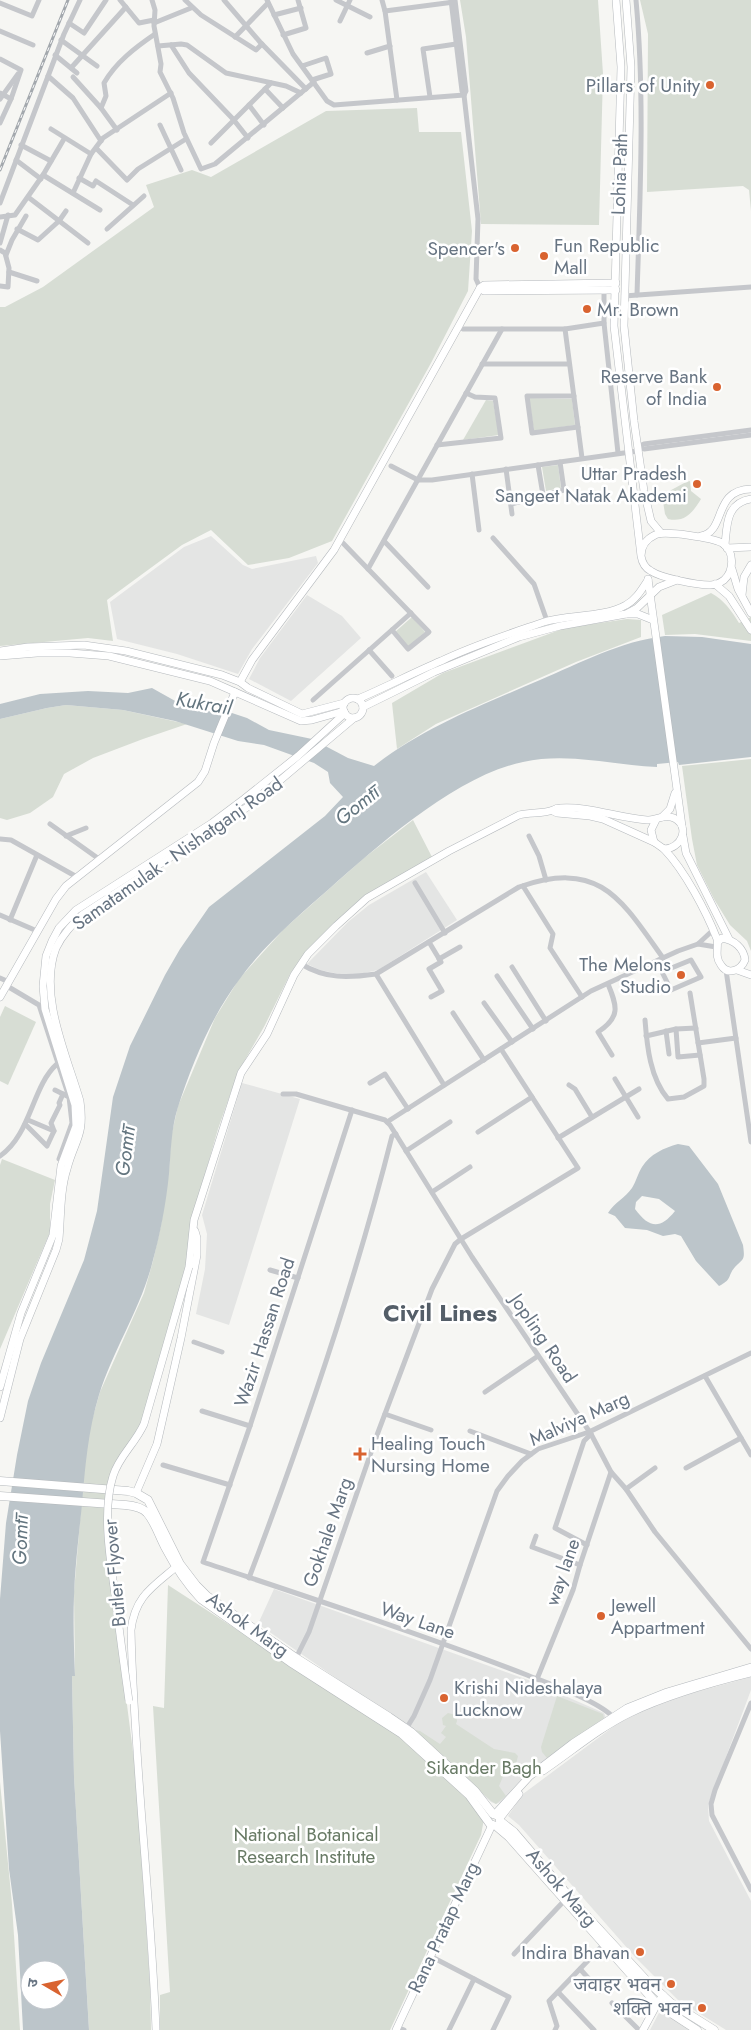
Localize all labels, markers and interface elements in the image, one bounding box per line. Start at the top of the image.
place label: Pillars of Unity [586,72,701,99]
marker: Pillars of Unity [704,79,716,91]
street label: Lohia Path [605,132,634,216]
place label: Fun Republic Mall [554,232,659,281]
place label: Spencer's [427,235,505,262]
marker: Spencer's [509,242,521,254]
marker: Fun Republic Mall [538,250,550,262]
place label: Mr. Brown [597,296,679,323]
marker: Mr. Brown [581,303,593,315]
place label: Reserve Bank of India [600,363,708,412]
marker: Reserve Bank of India [711,381,723,393]
place label: Uttar Pradesh Sangeet Natak Akademi [495,460,687,509]
marker: Uttar Pradesh Sangeet Natak Akademi [691,478,703,490]
water label: Kukrail [174,684,236,723]
street label: Samatamulak - Nishatganj Road [66,770,288,937]
water label: Gomtī [329,776,388,833]
place label: The Melons Studio [579,951,671,1000]
marker: The Melons Studio [675,969,687,981]
water label: Gomtī [108,1121,143,1178]
street label: Wazir Hassan Road [228,1254,301,1410]
street label: Jopling Road [502,1286,583,1388]
district label: Civil Lines [383,1295,497,1330]
street label: Malviya Marg [525,1384,634,1453]
place label: Healing Touch Nursing Home [371,1430,490,1479]
marker: Healing Touch Nursing Home [353,1447,367,1461]
street label: Gokhale Marg [296,1474,359,1590]
water label: Gomtī [5,1511,36,1566]
street label: Butler Flyover [96,1518,133,1628]
street label: way lane [538,1535,587,1609]
street label: Ashok Marg [201,1585,295,1664]
place label: Jewell Appartment [608,1592,705,1641]
street label: Way Lane [377,1595,459,1646]
marker: Jewell Appartment [595,1610,607,1622]
place label: Krishi Nideshalaya Lucknow [454,1674,602,1723]
marker: Krishi Nideshalaya Lucknow [438,1692,450,1704]
park label: Sikander Bagh [426,1754,542,1781]
park label: National Botanical Research Institute [233,1821,379,1870]
street label: Ashok Marg [520,1842,603,1932]
street label: Rana Pratap Marg [401,1857,486,1997]
place label: Indira Bhavan [521,1939,630,1966]
marker: Indira Bhavan [634,1946,646,1958]
north arrow [20,1960,70,2010]
place label: जवाहर भवन [573,1971,661,1998]
text: उ [22,1977,43,1989]
marker: जवाहर भवन [665,1978,677,1990]
place label: शक्ति भवन [613,1995,692,2022]
marker: शक्ति भवन [696,2002,708,2014]

